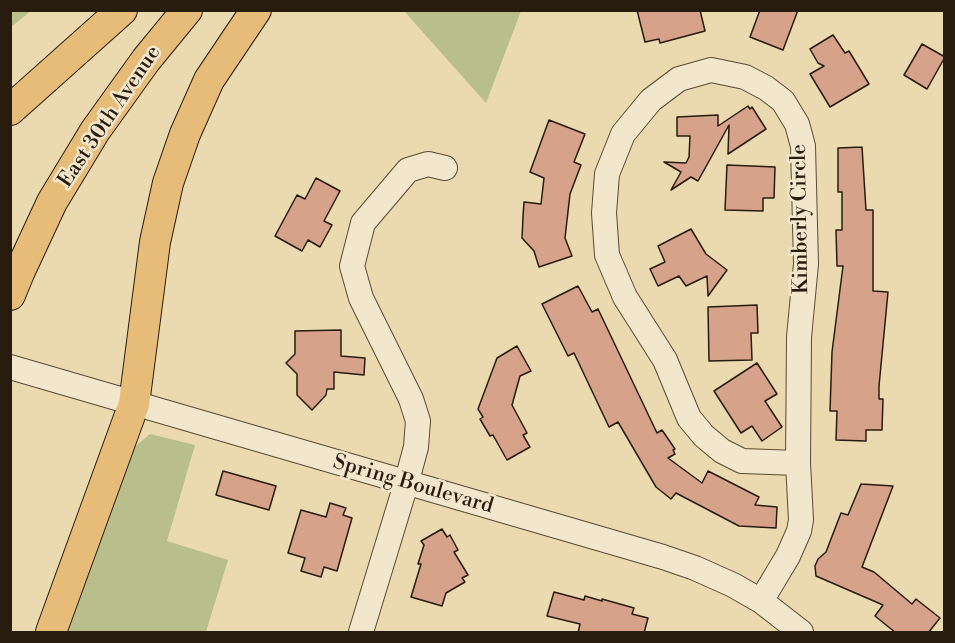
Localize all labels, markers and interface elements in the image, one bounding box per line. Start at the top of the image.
street label: East 30th Avenue [53,41,167,193]
street label: Kimberly Circle [787,144,815,294]
street label: Spring Boulevard [330,450,496,520]

